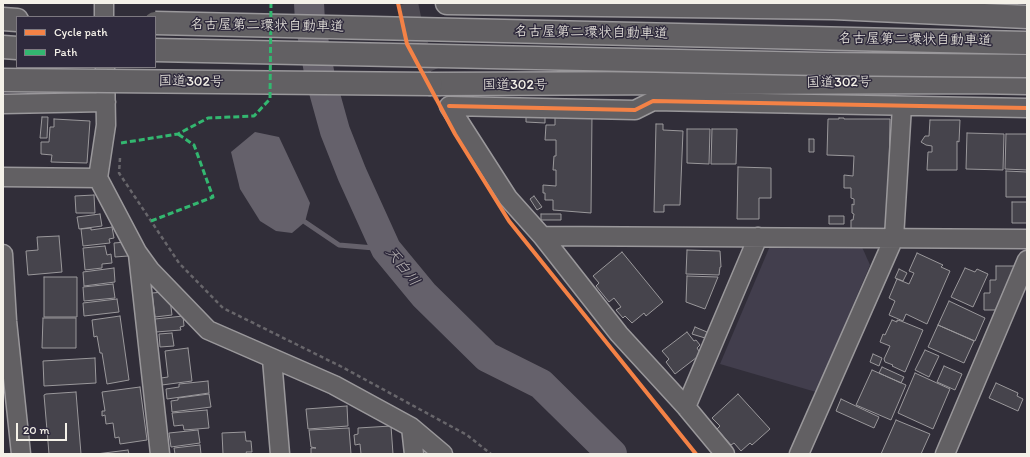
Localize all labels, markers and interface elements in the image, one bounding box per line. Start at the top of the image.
legend [16,16,156,68]
street label: 名古屋第二環状自動車道 [190,16,344,36]
street label: 名古屋第二環状自動車道 [514,23,668,43]
text: Cycle path [54,25,108,39]
street label: 名古屋第二環状自動車道 [838,30,992,50]
text: Path [54,45,77,59]
street label: 国道302号 [158,73,224,91]
street label: 国道302号 [806,74,872,92]
street label: 国道302号 [482,77,548,93]
water label: 天白川 [381,244,423,290]
scale bar [18,415,69,441]
text: 20 m [23,423,50,437]

